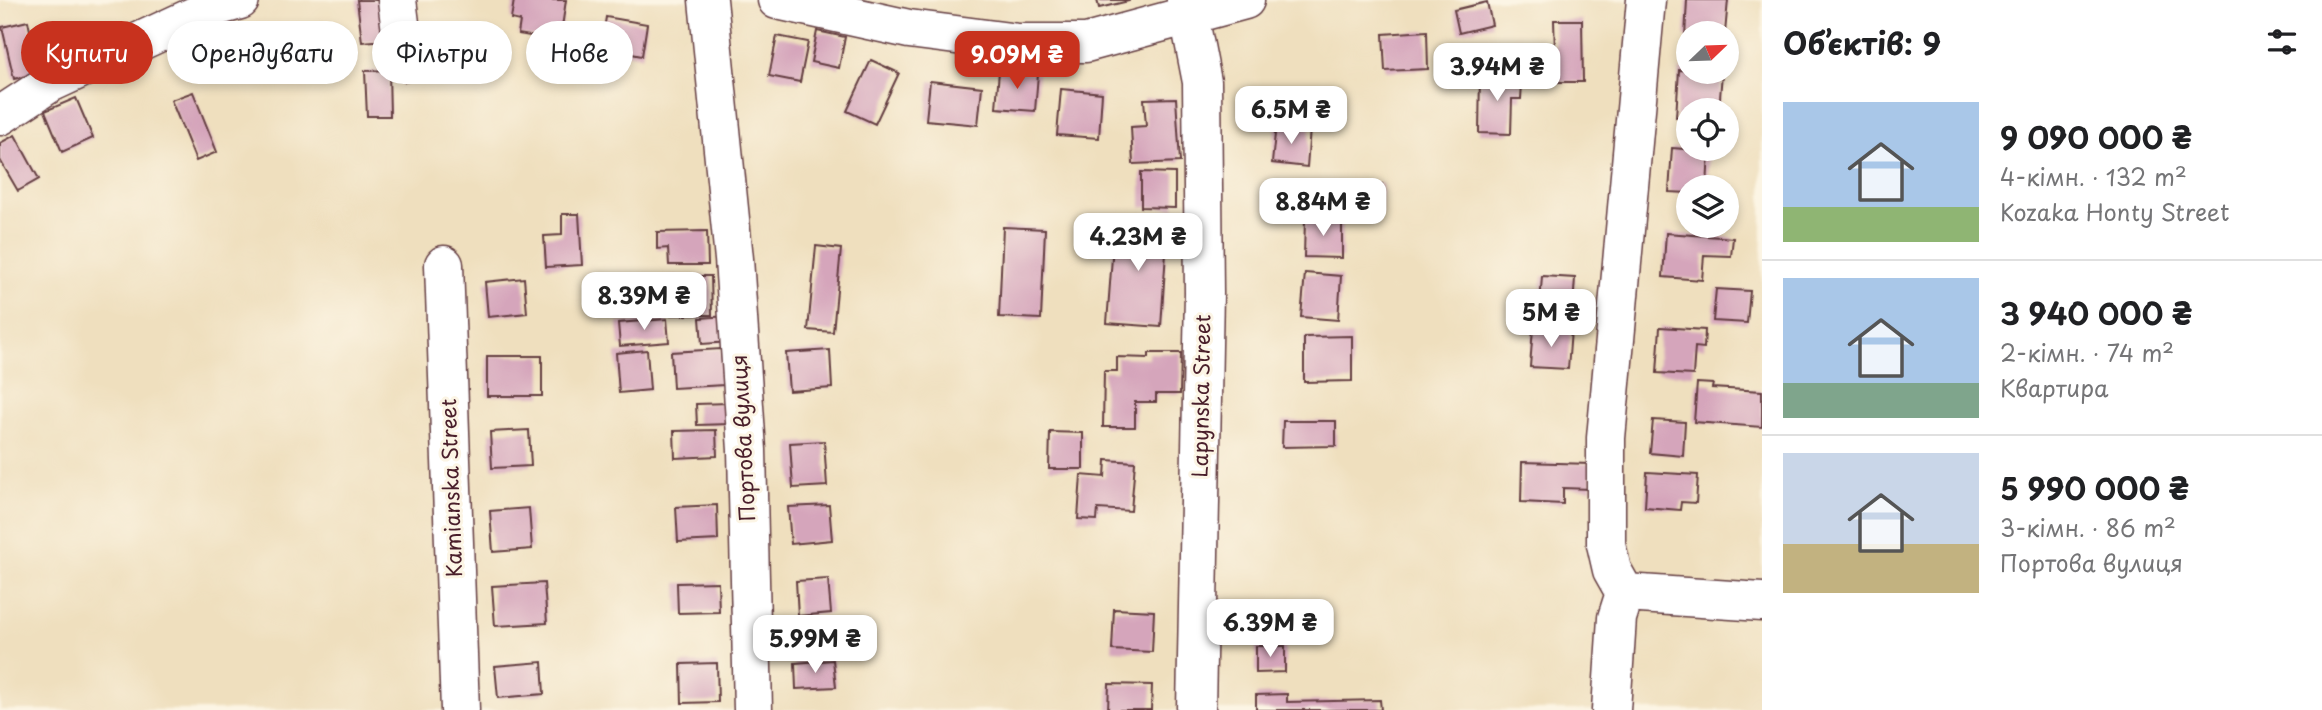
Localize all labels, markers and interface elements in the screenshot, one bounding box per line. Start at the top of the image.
text: Об’єктів: 9 [1783,20,1941,65]
chip: Купити [21,21,153,84]
chip: Орендувати [167,21,358,84]
chip: Фільтри [372,21,512,84]
chip: Нове [526,21,633,84]
north arrow [1676,21,1740,84]
map controls [1676,21,1739,238]
icon: filters [2263,23,2301,61]
pin: 9.09M ₴ [952,32,1082,91]
text: 9.09M ₴ [971,36,1063,71]
pin: 3.94M ₴ [1432,43,1562,103]
text: 3.94M ₴ [1449,48,1545,83]
pin: 6.5M ₴ [1234,86,1348,146]
text: 6.5M ₴ [1251,91,1331,126]
button: locate [1676,98,1739,161]
text: 9 090 000 ₴ [2000,114,2192,159]
icon: home [1839,130,1923,214]
text: 4-кімн. · 132 m² [2000,159,2187,194]
button: layers [1676,175,1739,238]
pin: 8.84M ₴ [1258,178,1388,238]
text: 8.84M ₴ [1275,183,1371,218]
text: Kozaka Honty Street [2000,194,2229,229]
pin: 4.23M ₴ [1073,214,1203,273]
text: 4.23M ₴ [1090,218,1186,253]
pin: 8.39M ₴ [579,272,709,332]
text: 8.39M ₴ [598,277,690,312]
pin: 5M ₴ [1510,290,1592,349]
text: 3 940 000 ₴ [2000,290,2192,335]
text: 5M ₴ [1522,294,1580,329]
icon: home [1839,306,1923,390]
street label: Lapynska Street [1183,314,1217,478]
text: 2-кімн. · 74 m² [2000,335,2174,370]
street label: Портова вулиця [722,354,762,522]
text: Квартира [2000,370,2108,405]
street label: Kamianska Street [431,398,469,578]
text: 5 990 000 ₴ [2000,465,2189,510]
icon: home [1839,481,1923,565]
text: 3-кімн. · 86 m² [2000,510,2176,545]
text: Портова вулиця [2000,545,2183,580]
pin: 6.39M ₴ [1205,600,1335,659]
text: 6.39M ₴ [1223,604,1317,639]
pin: 5.99M ₴ [750,616,880,675]
text: 5.99M ₴ [769,620,861,655]

